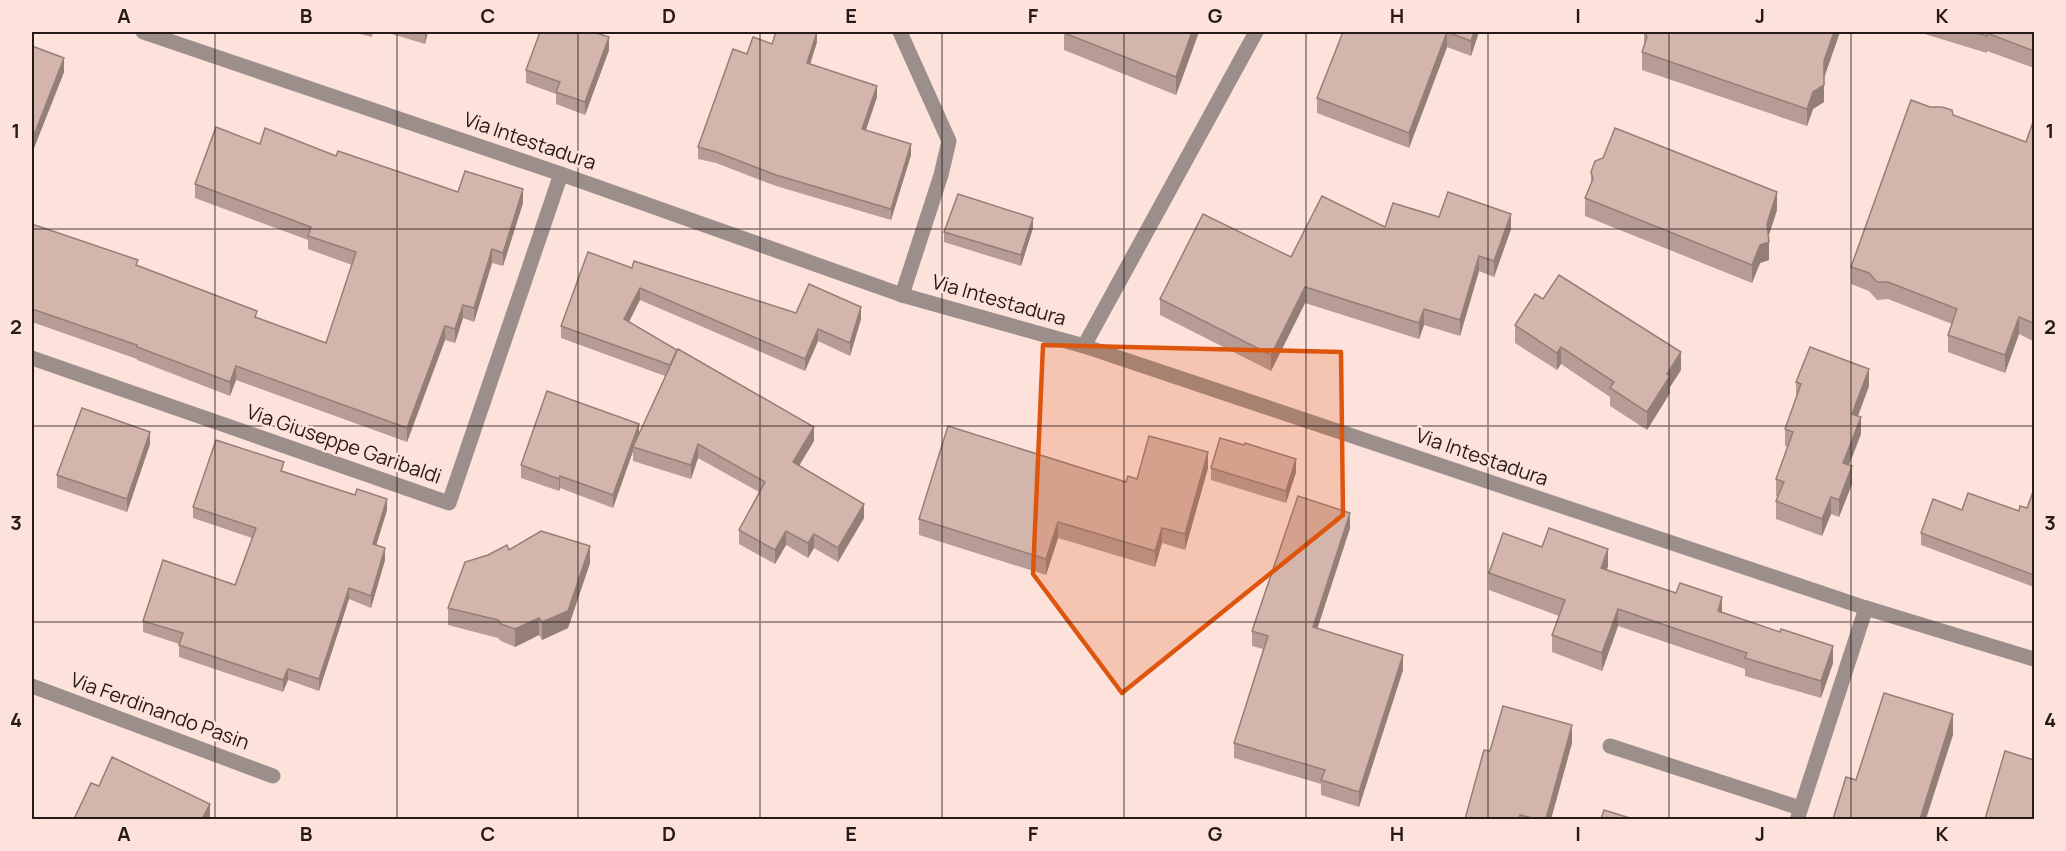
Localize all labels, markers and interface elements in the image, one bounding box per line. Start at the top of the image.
text: A [117,2,131,29]
text: B [300,2,313,29]
text: C [481,2,495,29]
text: D [662,2,676,29]
text: E [845,2,857,29]
text: F [1028,2,1039,29]
text: G [1208,2,1223,29]
text: H [1390,2,1404,29]
text: I [1575,2,1581,29]
text: J [1755,2,1765,29]
text: K [1936,2,1949,29]
street label: Via Intestadura [460,105,600,176]
text: 1 [12,117,20,144]
text: 1 [2046,117,2054,144]
street label: Via Intestadura [929,267,1069,332]
text: 2 [10,313,22,340]
text: 2 [2044,313,2056,340]
street label: Via Giuseppe Garibaldi [243,397,445,490]
street label: Via Intestadura [1412,421,1552,492]
text: 3 [10,509,22,536]
text: 3 [2044,509,2056,536]
street label: Via Ferdinando Pasin [67,666,253,755]
text: 4 [10,706,22,733]
text: 4 [2044,706,2056,733]
text: A [117,820,131,847]
text: B [300,820,313,847]
text: C [481,820,495,847]
text: D [662,820,676,847]
text: E [845,820,857,847]
text: F [1028,820,1039,847]
text: G [1208,820,1223,847]
text: H [1390,820,1404,847]
text: I [1575,820,1581,847]
text: J [1755,820,1765,847]
text: K [1936,820,1949,847]

